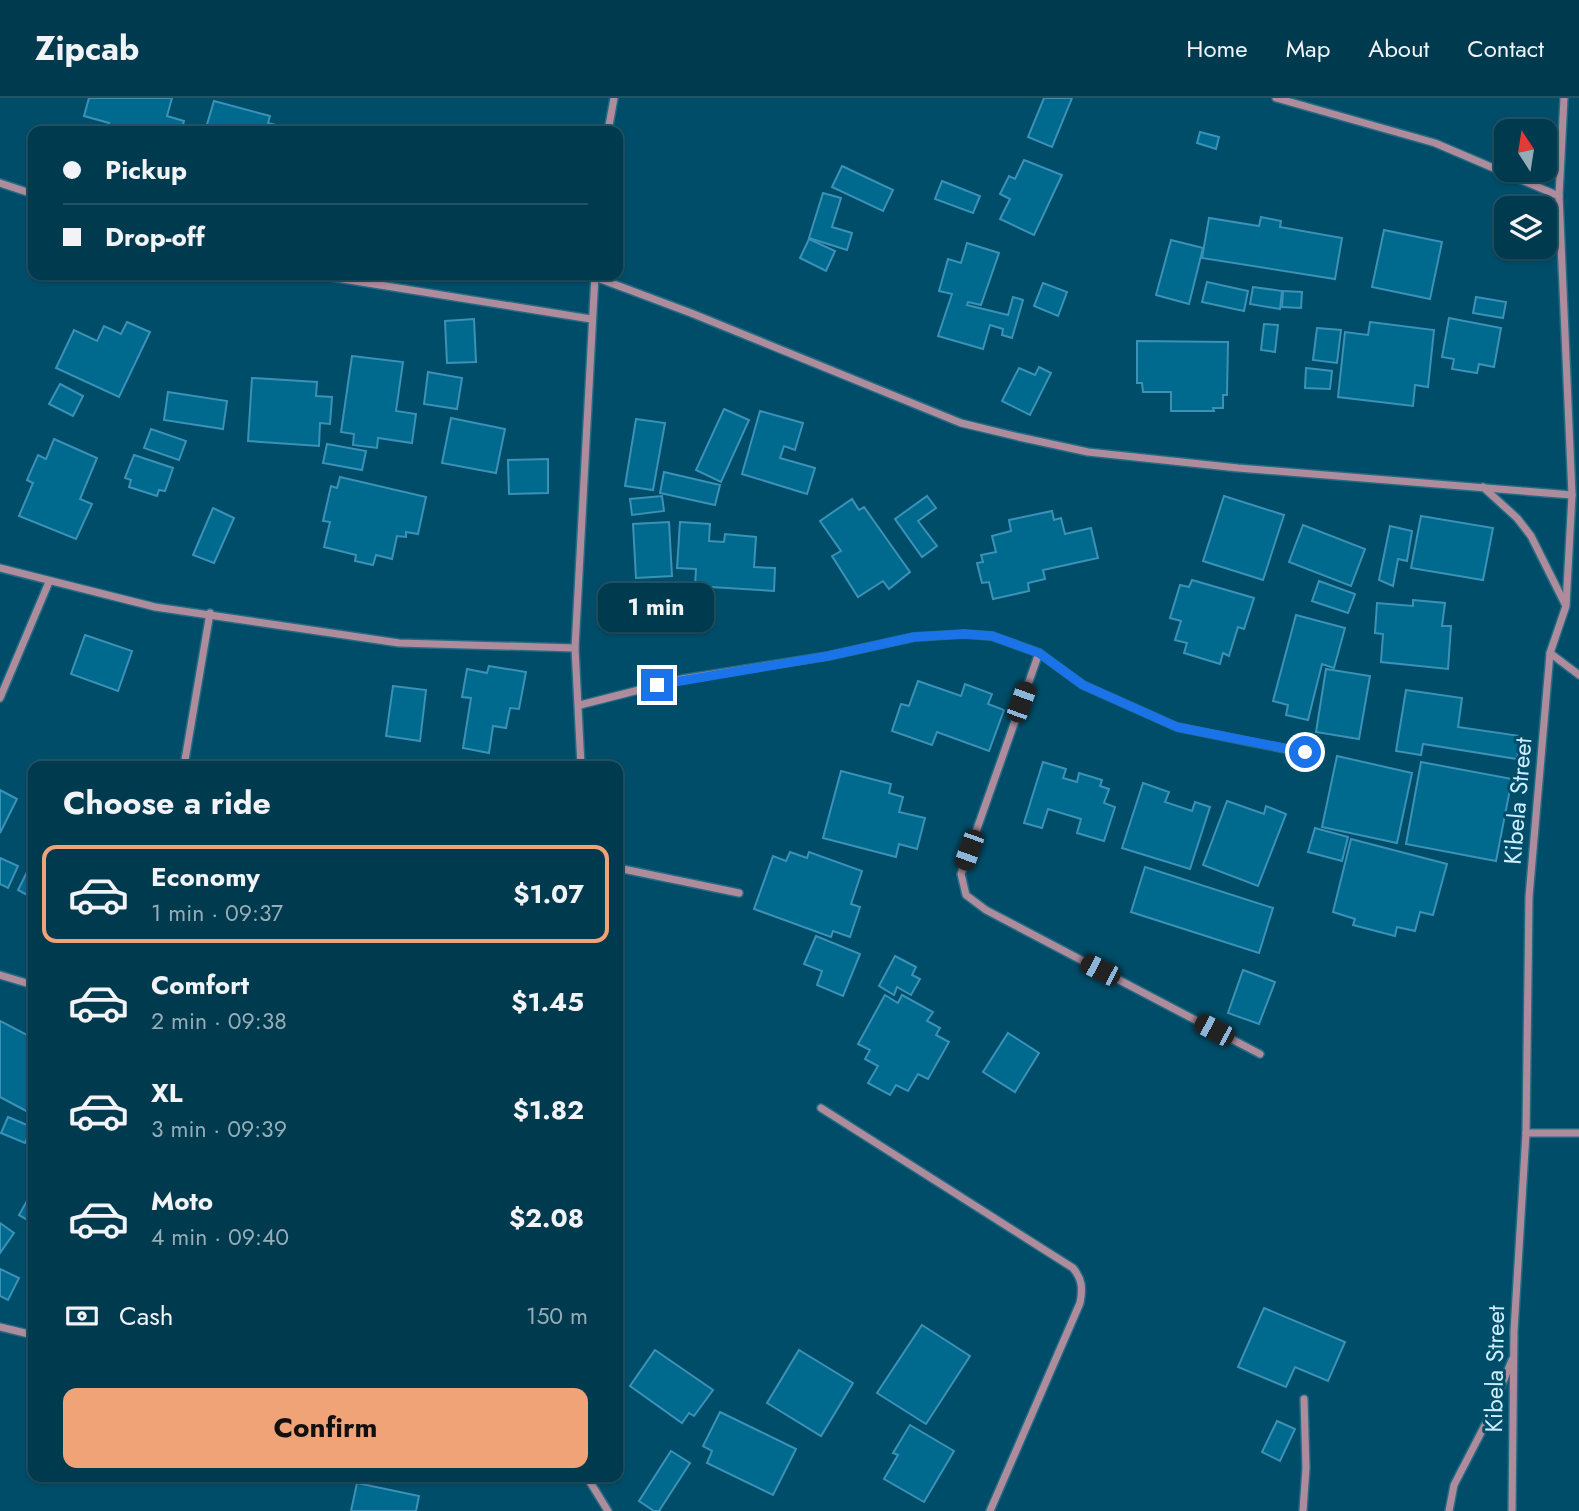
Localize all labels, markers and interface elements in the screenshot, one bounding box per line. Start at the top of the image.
text: Zipcab [35,25,139,72]
text: Home [1186,31,1248,66]
text: Map [1286,31,1330,66]
text: About [1368,31,1429,66]
text: Contact [1467,31,1544,66]
north arrow [1494,119,1558,182]
map controls [1494,119,1557,259]
text: Pickup [105,151,187,189]
button: layers [1494,196,1557,259]
text: Drop-off [105,218,205,256]
callout: 1 min [599,584,715,632]
text: 1 min [627,590,685,624]
route end [641,669,673,701]
car [1004,679,1039,725]
route start [1289,736,1321,768]
street label: Kibela Street [1495,736,1541,866]
text: Choose a ride [63,780,271,826]
car [952,827,987,873]
text: Economy [151,858,260,896]
icon: car [67,863,130,926]
text: $1.07 [513,875,584,913]
text: 1 min · 09:37 [151,896,283,930]
car [1077,951,1124,989]
text: Comfort [151,966,249,1004]
icon: car [67,971,130,1034]
text: $1.45 [511,983,584,1021]
text: 2 min · 09:38 [151,1004,287,1038]
car [1191,1011,1238,1049]
text: XL [151,1074,183,1112]
icon: car [67,1079,130,1142]
text: $1.82 [513,1091,584,1129]
text: 3 min · 09:39 [151,1112,287,1146]
text: Moto [151,1182,213,1220]
icon: car [67,1187,130,1250]
text: $2.08 [509,1199,584,1237]
text: 4 min · 09:40 [151,1220,289,1254]
icon: cash [63,1297,101,1335]
text: Cash [119,1297,173,1335]
text: 150 m [526,1299,588,1333]
street label: Kibela Street [1476,1305,1513,1433]
button: Confirm [63,1388,588,1468]

